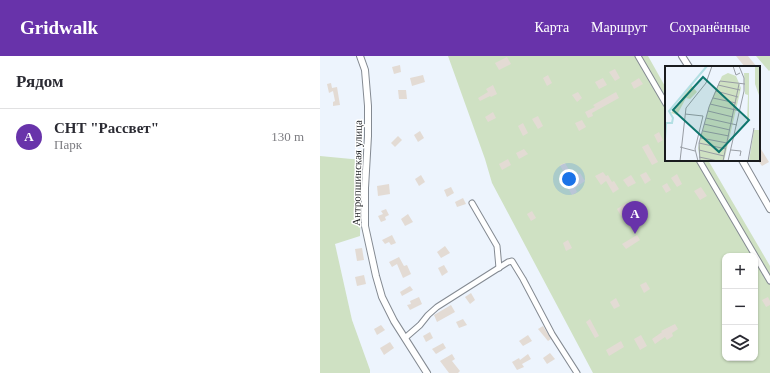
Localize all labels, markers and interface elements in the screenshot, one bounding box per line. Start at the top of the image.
text: Gridwalk [20,17,98,38]
text: Карта [534,20,569,35]
text: Маршрут [591,20,647,35]
text: Сохранённые [669,20,750,35]
inset map [665,66,760,161]
text: Рядом [16,72,64,91]
text: СНТ "Рассвет" [54,120,159,136]
street label: Антропшинская улица [350,120,364,226]
text: A [24,129,34,144]
text: 130 m [271,129,304,144]
text: Парк [54,137,82,152]
your location [559,169,579,189]
pin: A [622,201,648,234]
map controls [722,253,758,361]
button: + [722,253,758,289]
button: − [722,289,758,325]
button: layers [722,325,758,361]

